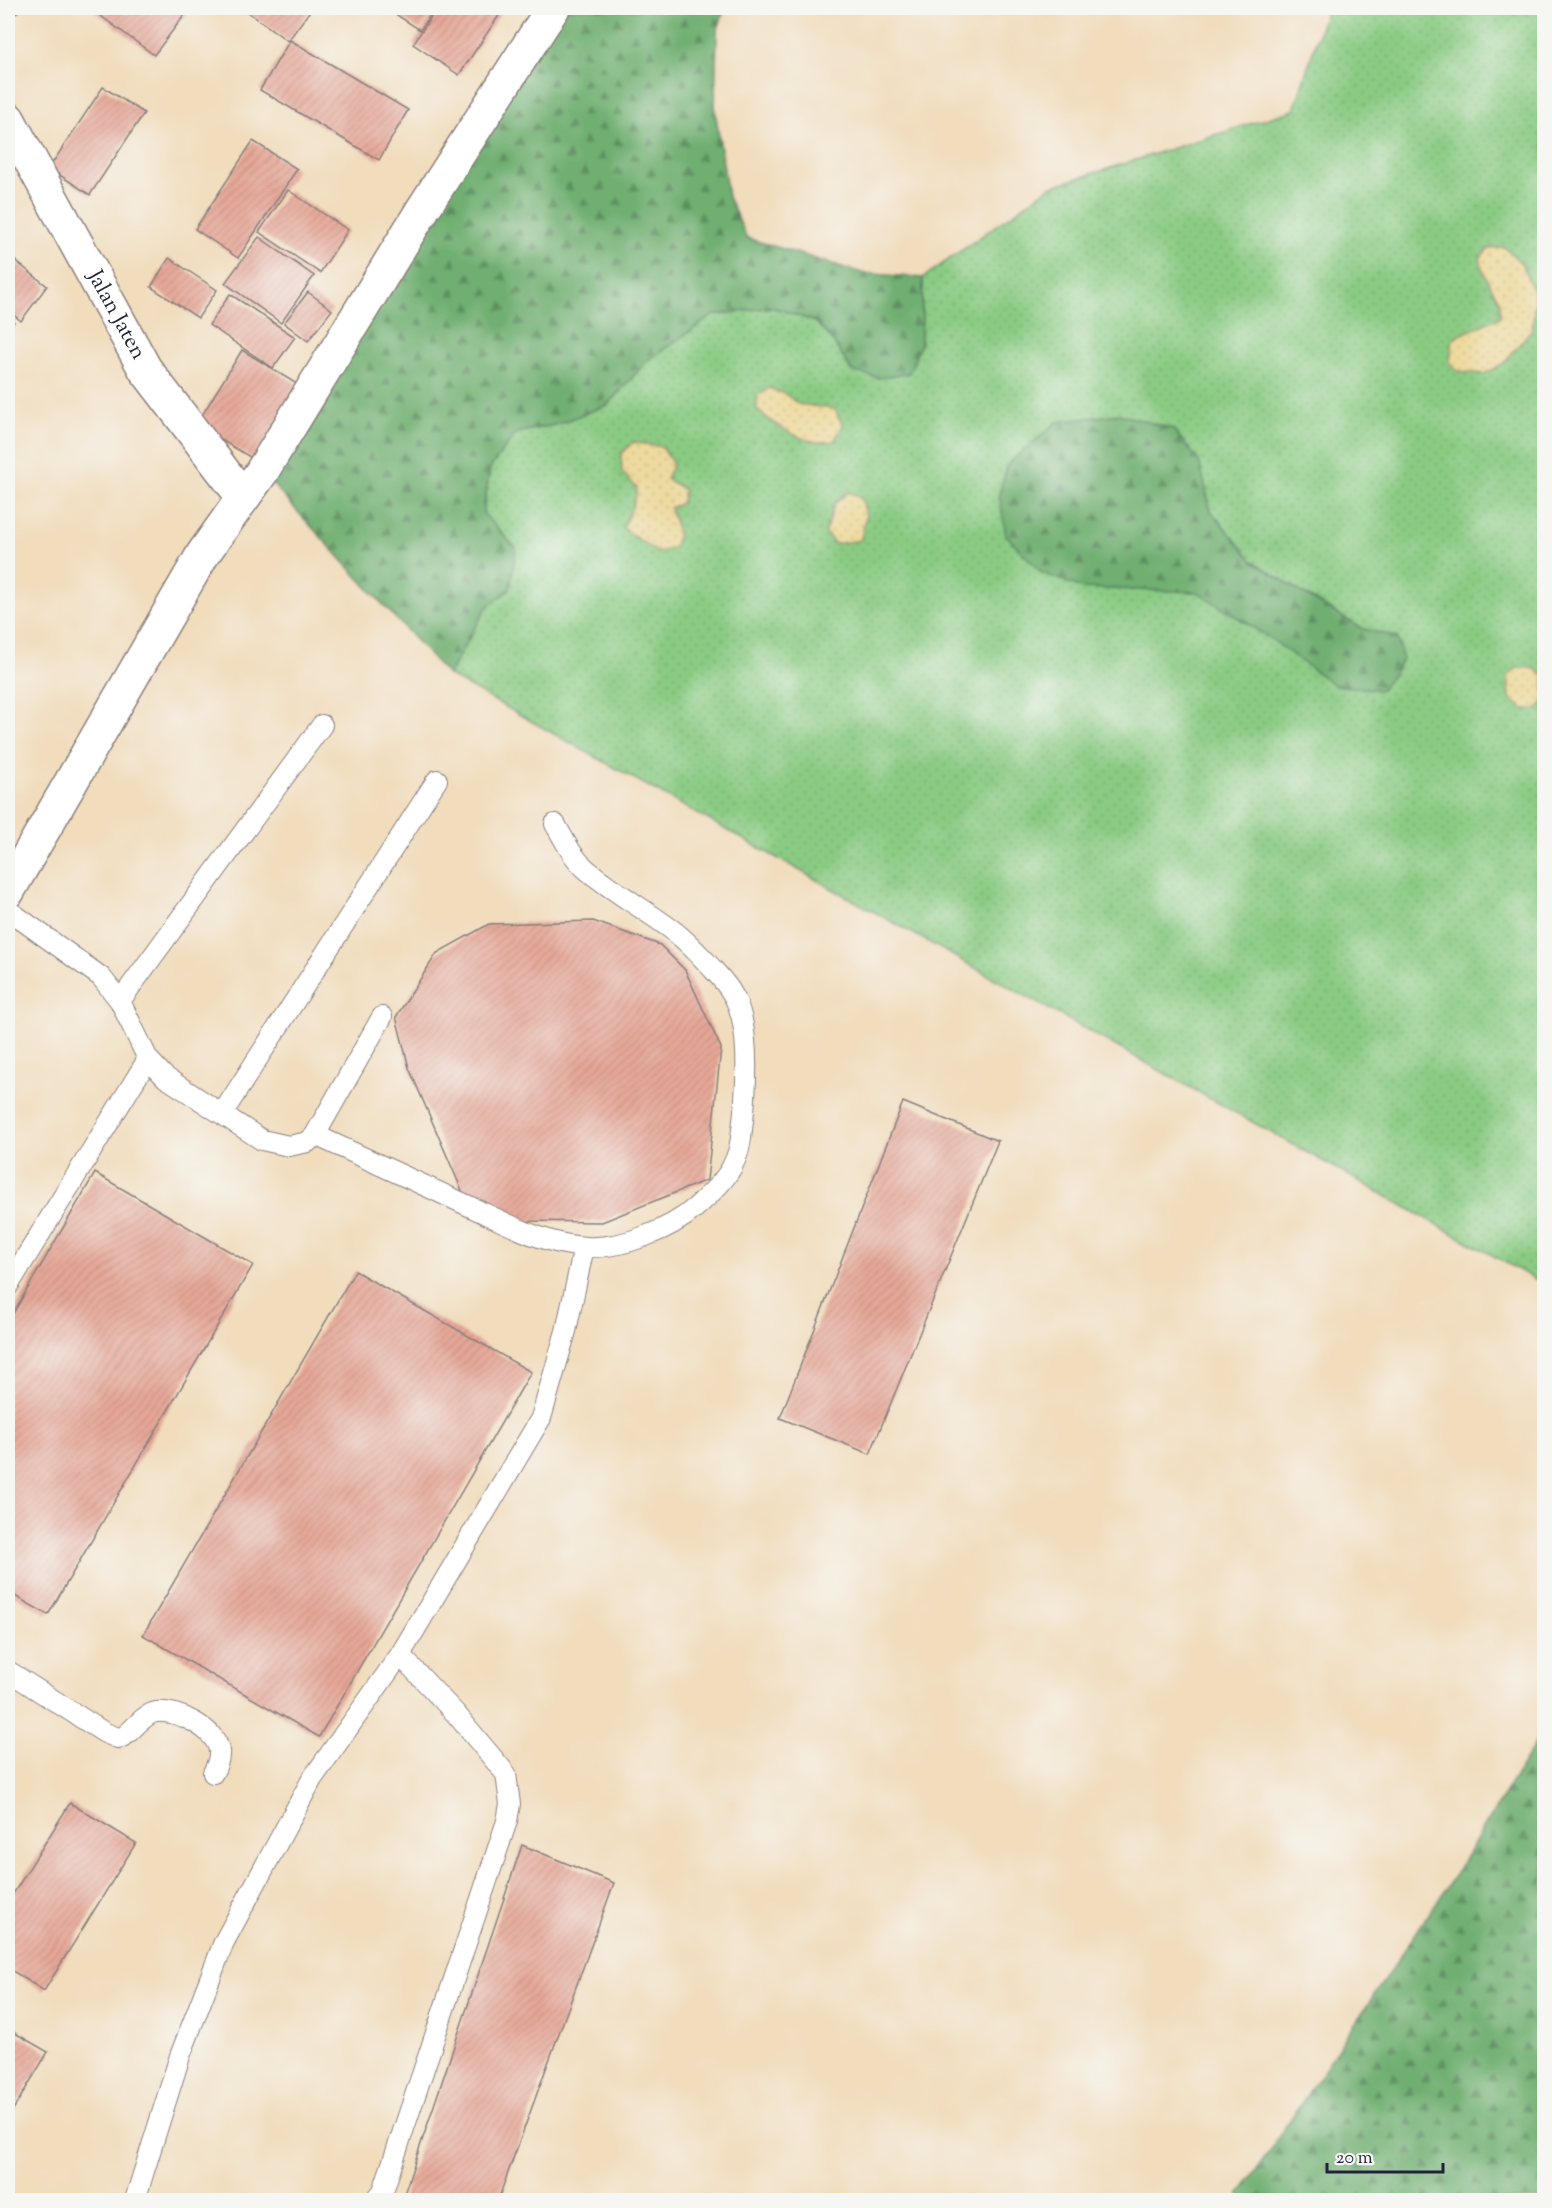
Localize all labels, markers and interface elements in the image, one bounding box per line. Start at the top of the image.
street label: Jalan Jaten [78,264,153,366]
scale bar [1327,2136,1442,2174]
text: 20 m [1336,2146,1373,2172]

